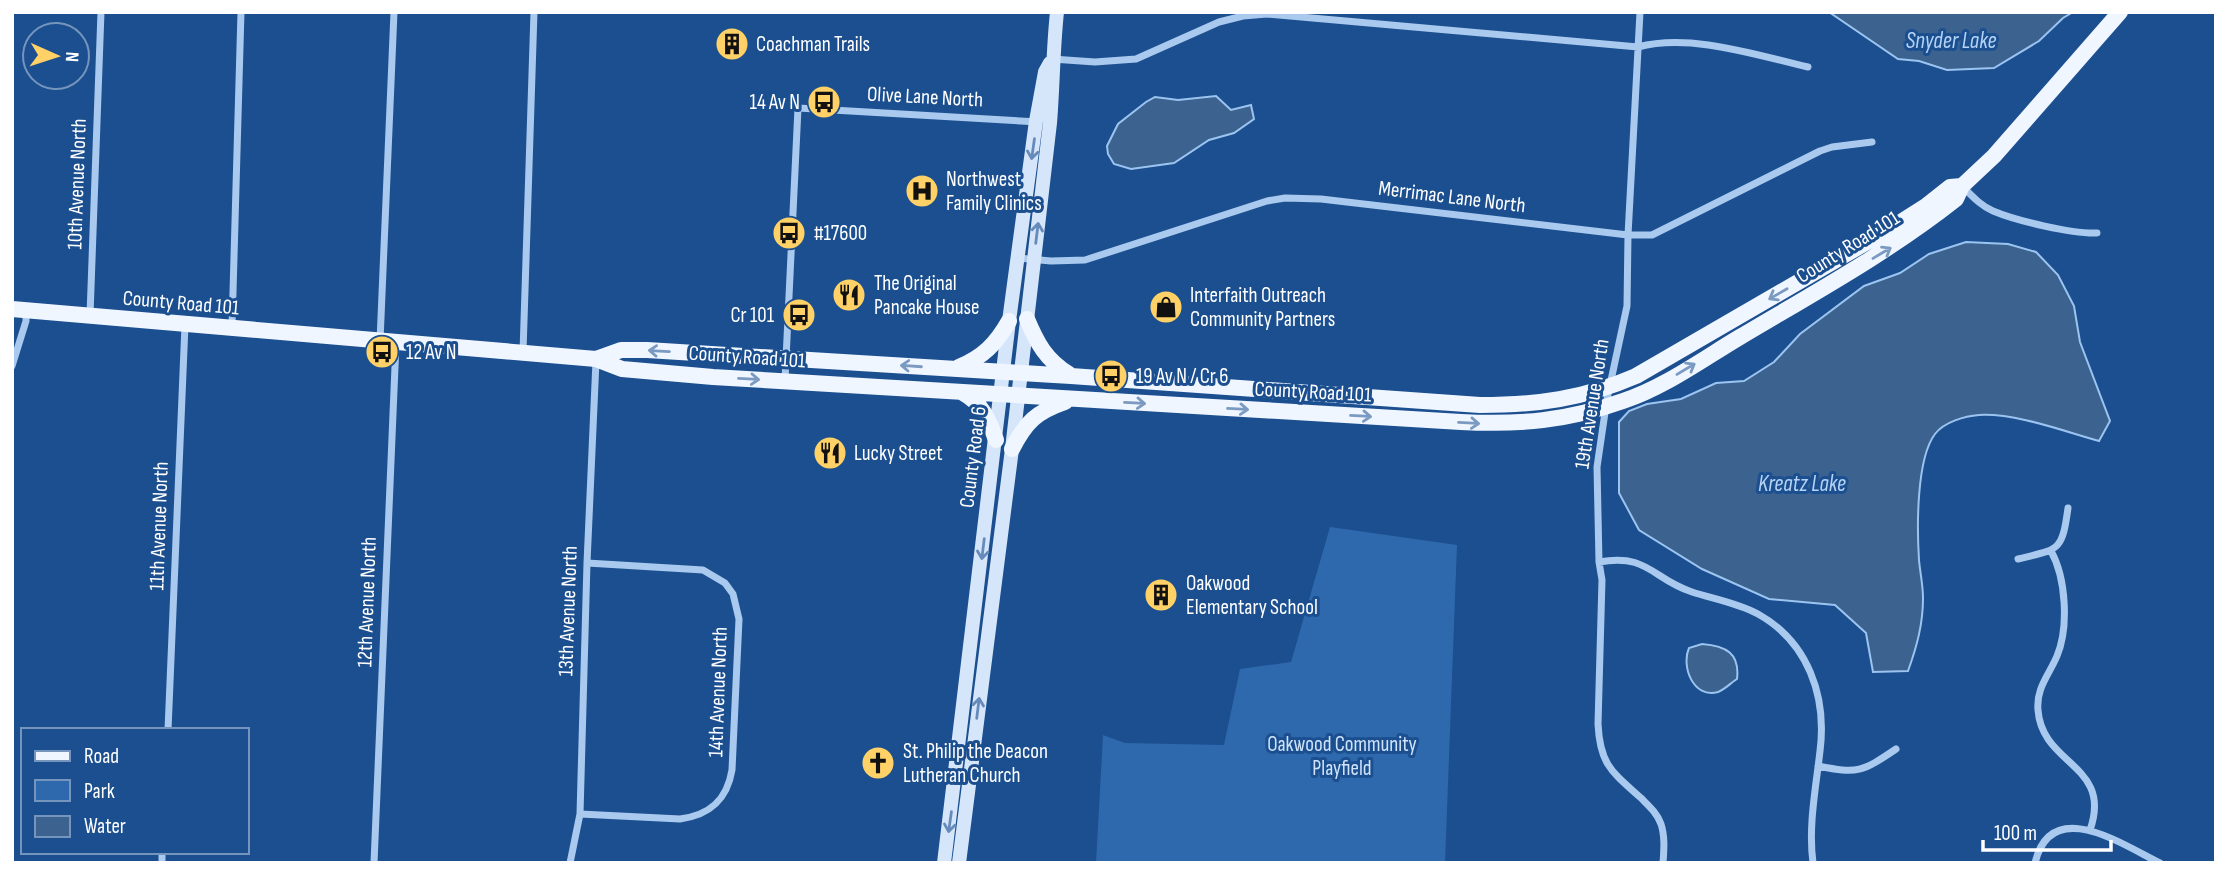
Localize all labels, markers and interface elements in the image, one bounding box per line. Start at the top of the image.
north arrow [21,21,91,91]
building icon: Coachman Trails [713,25,751,63]
water label: Snyder Lake [1906,27,1996,55]
place label: Coachman Trails [756,32,870,57]
text: N [60,51,83,62]
street label: Olive Lane North [866,81,984,113]
bus stop icon: 14 Av N [805,83,843,121]
place label: 14 Av N [750,90,800,115]
street label: 10th Avenue North [62,118,92,250]
one-way arrow [1026,137,1039,160]
place label: Northwest Family Clinics [946,167,1042,216]
hospital icon: Northwest Family Clinics [903,172,941,210]
street label: Merrimac Lane North [1377,176,1527,218]
street label: County Road 101 [1792,205,1905,289]
bus stop icon: #17600 [770,214,808,252]
place label: #17600 [814,221,867,246]
one-way arrow [1030,222,1043,245]
one-way arrow [1871,245,1891,259]
place label: The Original Pancake House [874,271,979,320]
restaurant icon: The Original Pancake House [830,276,868,314]
place label: Interfaith Outreach Community Partners [1190,283,1335,332]
street label: County Road 101 [122,285,241,321]
one-way arrow [1768,287,1788,301]
shop icon: Interfaith Outreach Community Partners [1147,288,1185,326]
bus stop icon: Cr 101 [780,296,818,334]
place label: Cr 101 [730,303,775,328]
bus stop icon: 12 Av N [363,333,401,371]
street label: 19th Avenue North [1569,337,1615,471]
place label: 12 Av N [406,340,456,365]
street label: County Road 101 [688,340,807,374]
one-way arrow [648,344,671,357]
bus stop icon: 19 Av N / Cr 6 [1092,357,1130,395]
one-way arrow [900,359,923,372]
one-way arrow [1676,361,1696,375]
place label: 19 Av N / Cr 6 [1136,364,1228,389]
one-way arrow [737,373,760,386]
street label: County Road 101 [1254,376,1373,408]
one-way arrow [1123,397,1146,410]
one-way arrow [1226,402,1249,415]
street label: County Road 6 [954,405,992,509]
one-way arrow [1349,409,1372,422]
one-way arrow [1458,416,1481,429]
restaurant icon: Lucky Street [811,434,849,472]
place label: Lucky Street [854,441,943,466]
street label: 11th Avenue North [144,461,174,591]
water label: Kreatz Lake [1758,470,1846,498]
street label: 12th Avenue North [352,536,382,668]
one-way arrow [976,537,989,559]
street label: 13th Avenue North [553,545,583,677]
place label: Oakwood Elementary School [1186,571,1318,620]
building icon: Oakwood Elementary School [1142,576,1180,614]
street label: 14th Avenue North [703,626,733,758]
one-way arrow [972,697,985,720]
legend [21,728,248,854]
park label: Oakwood Community Playfield [1267,732,1417,781]
place label: St. Philip the Deacon Lutheran Church [903,739,1048,788]
text: Road [84,744,119,769]
church icon: St. Philip the Deacon Lutheran Church [859,744,897,782]
text: Park [84,779,115,804]
scale bar [1983,808,2111,852]
one-way arrow [944,810,957,833]
text: Water [84,814,126,839]
text: 100 m [1994,821,2037,846]

